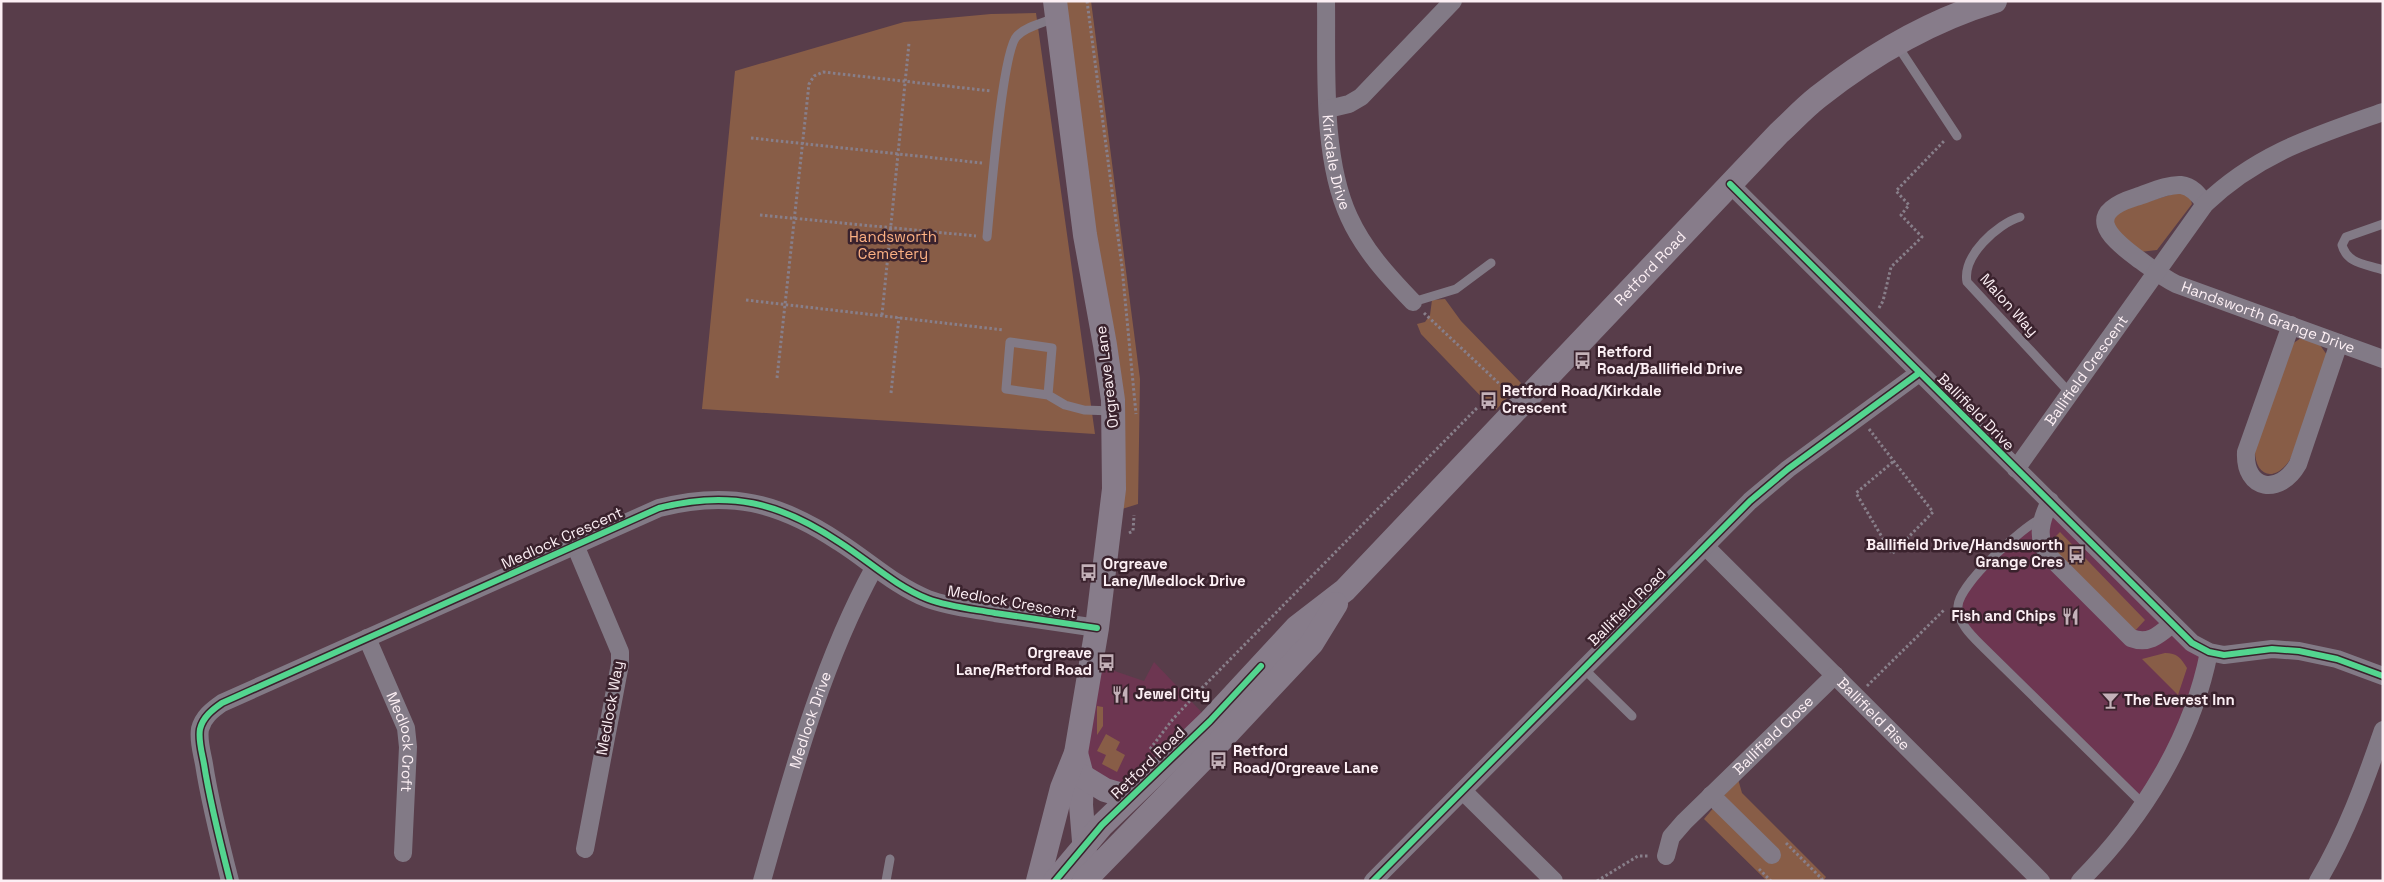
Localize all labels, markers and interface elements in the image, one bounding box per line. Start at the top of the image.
street label: Kirkdale Drive [1319,114,1355,213]
park label: Handsworth Cemetery [849,227,937,263]
street label: Retford Road [1610,227,1690,310]
street label: Malon Way [1976,269,2043,340]
street label: Handsworth Grange Drive [2179,277,2358,357]
street label: Ballifield Crescent [2040,311,2132,429]
street label: Orgreave Lane [1091,325,1122,429]
place label: Retford Road/Ballifield Drive [1597,342,1743,378]
bus stop icon: Retford Road/Ballifield Drive [1573,351,1593,371]
street label: Ballifield Drive [1934,369,2019,454]
place label: Retford Road/Kirkdale Crescent [1502,381,1662,417]
bus stop icon: Retford Road/Kirkdale Crescent [1478,390,1498,410]
street label: Medlock Crescent [498,502,626,573]
place label: Ballifield Drive/Handsworth Grange Cres [1866,535,2063,571]
bus stop icon: Ballifield Drive/Handsworth Grange Cres [2067,544,2087,564]
place label: Orgreave Lane/Medlock Drive [1103,554,1246,590]
bus stop icon: Orgreave Lane/Medlock Drive [1079,563,1099,583]
street label: Ballifield Road [1584,564,1670,650]
street label: Medlock Crescent [946,581,1078,622]
place label: Fish and Chips [1951,606,2056,625]
restaurant icon: Fish and Chips [2060,606,2080,626]
place label: Orgreave Lane/Retford Road [956,643,1092,679]
bus stop icon: Orgreave Lane/Retford Road [1096,652,1116,672]
street label: Medlock Way [592,659,627,757]
street label: Medlock Drive [785,669,835,771]
street label: Ballifield Rise [1833,673,1915,754]
restaurant icon: Jewel City [1111,684,1131,704]
place label: Jewel City [1135,684,1210,703]
street label: Medlock Croft [382,689,418,793]
bar icon: The Everest Inn [2100,690,2120,710]
place label: The Everest Inn [2124,690,2235,709]
street label: Ballifield Close [1729,691,1817,778]
street label: Retford Road [1107,723,1189,803]
place label: Retford Road/Orgreave Lane [1233,741,1379,777]
bus stop icon: Retford Road/Orgreave Lane [1209,750,1229,770]

